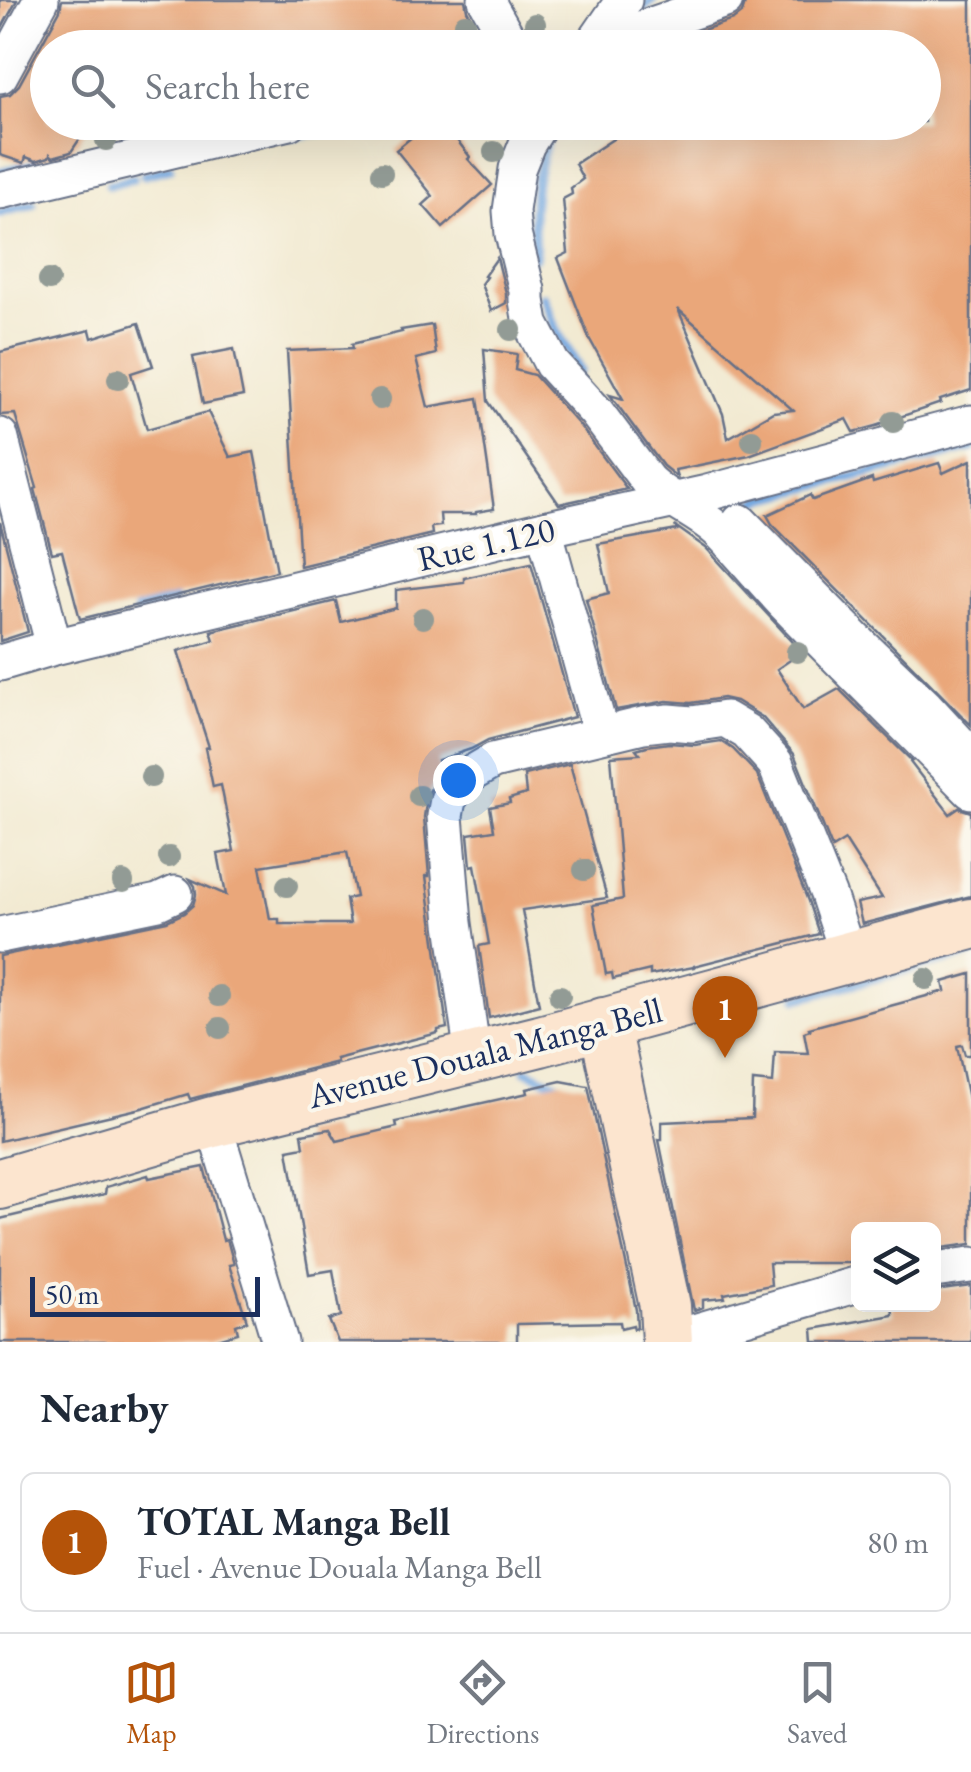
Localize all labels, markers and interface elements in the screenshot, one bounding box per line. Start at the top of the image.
search box [30,30,941,140]
icon: search [65,58,120,113]
text: Search here [145,61,310,110]
street label: Rue 1.120 [413,506,559,581]
your location [433,755,484,806]
pin: 1 [692,976,758,1058]
street label: Avenue Douala Manga Bell [302,987,667,1119]
map controls [851,1222,941,1312]
button: layers [851,1222,941,1312]
scale bar [30,1272,260,1316]
text: 50 m [45,1276,99,1312]
text: Nearby [40,1380,169,1435]
text: TOTAL Manga Bell [137,1497,450,1546]
text: 1 [66,1521,83,1563]
text: 80 m [867,1521,929,1563]
text: Fuel · Avenue Douala Manga Bell [137,1546,542,1588]
tab: Map [124,1655,179,1751]
tab: Directions [427,1655,539,1751]
tab: Saved [787,1655,847,1751]

